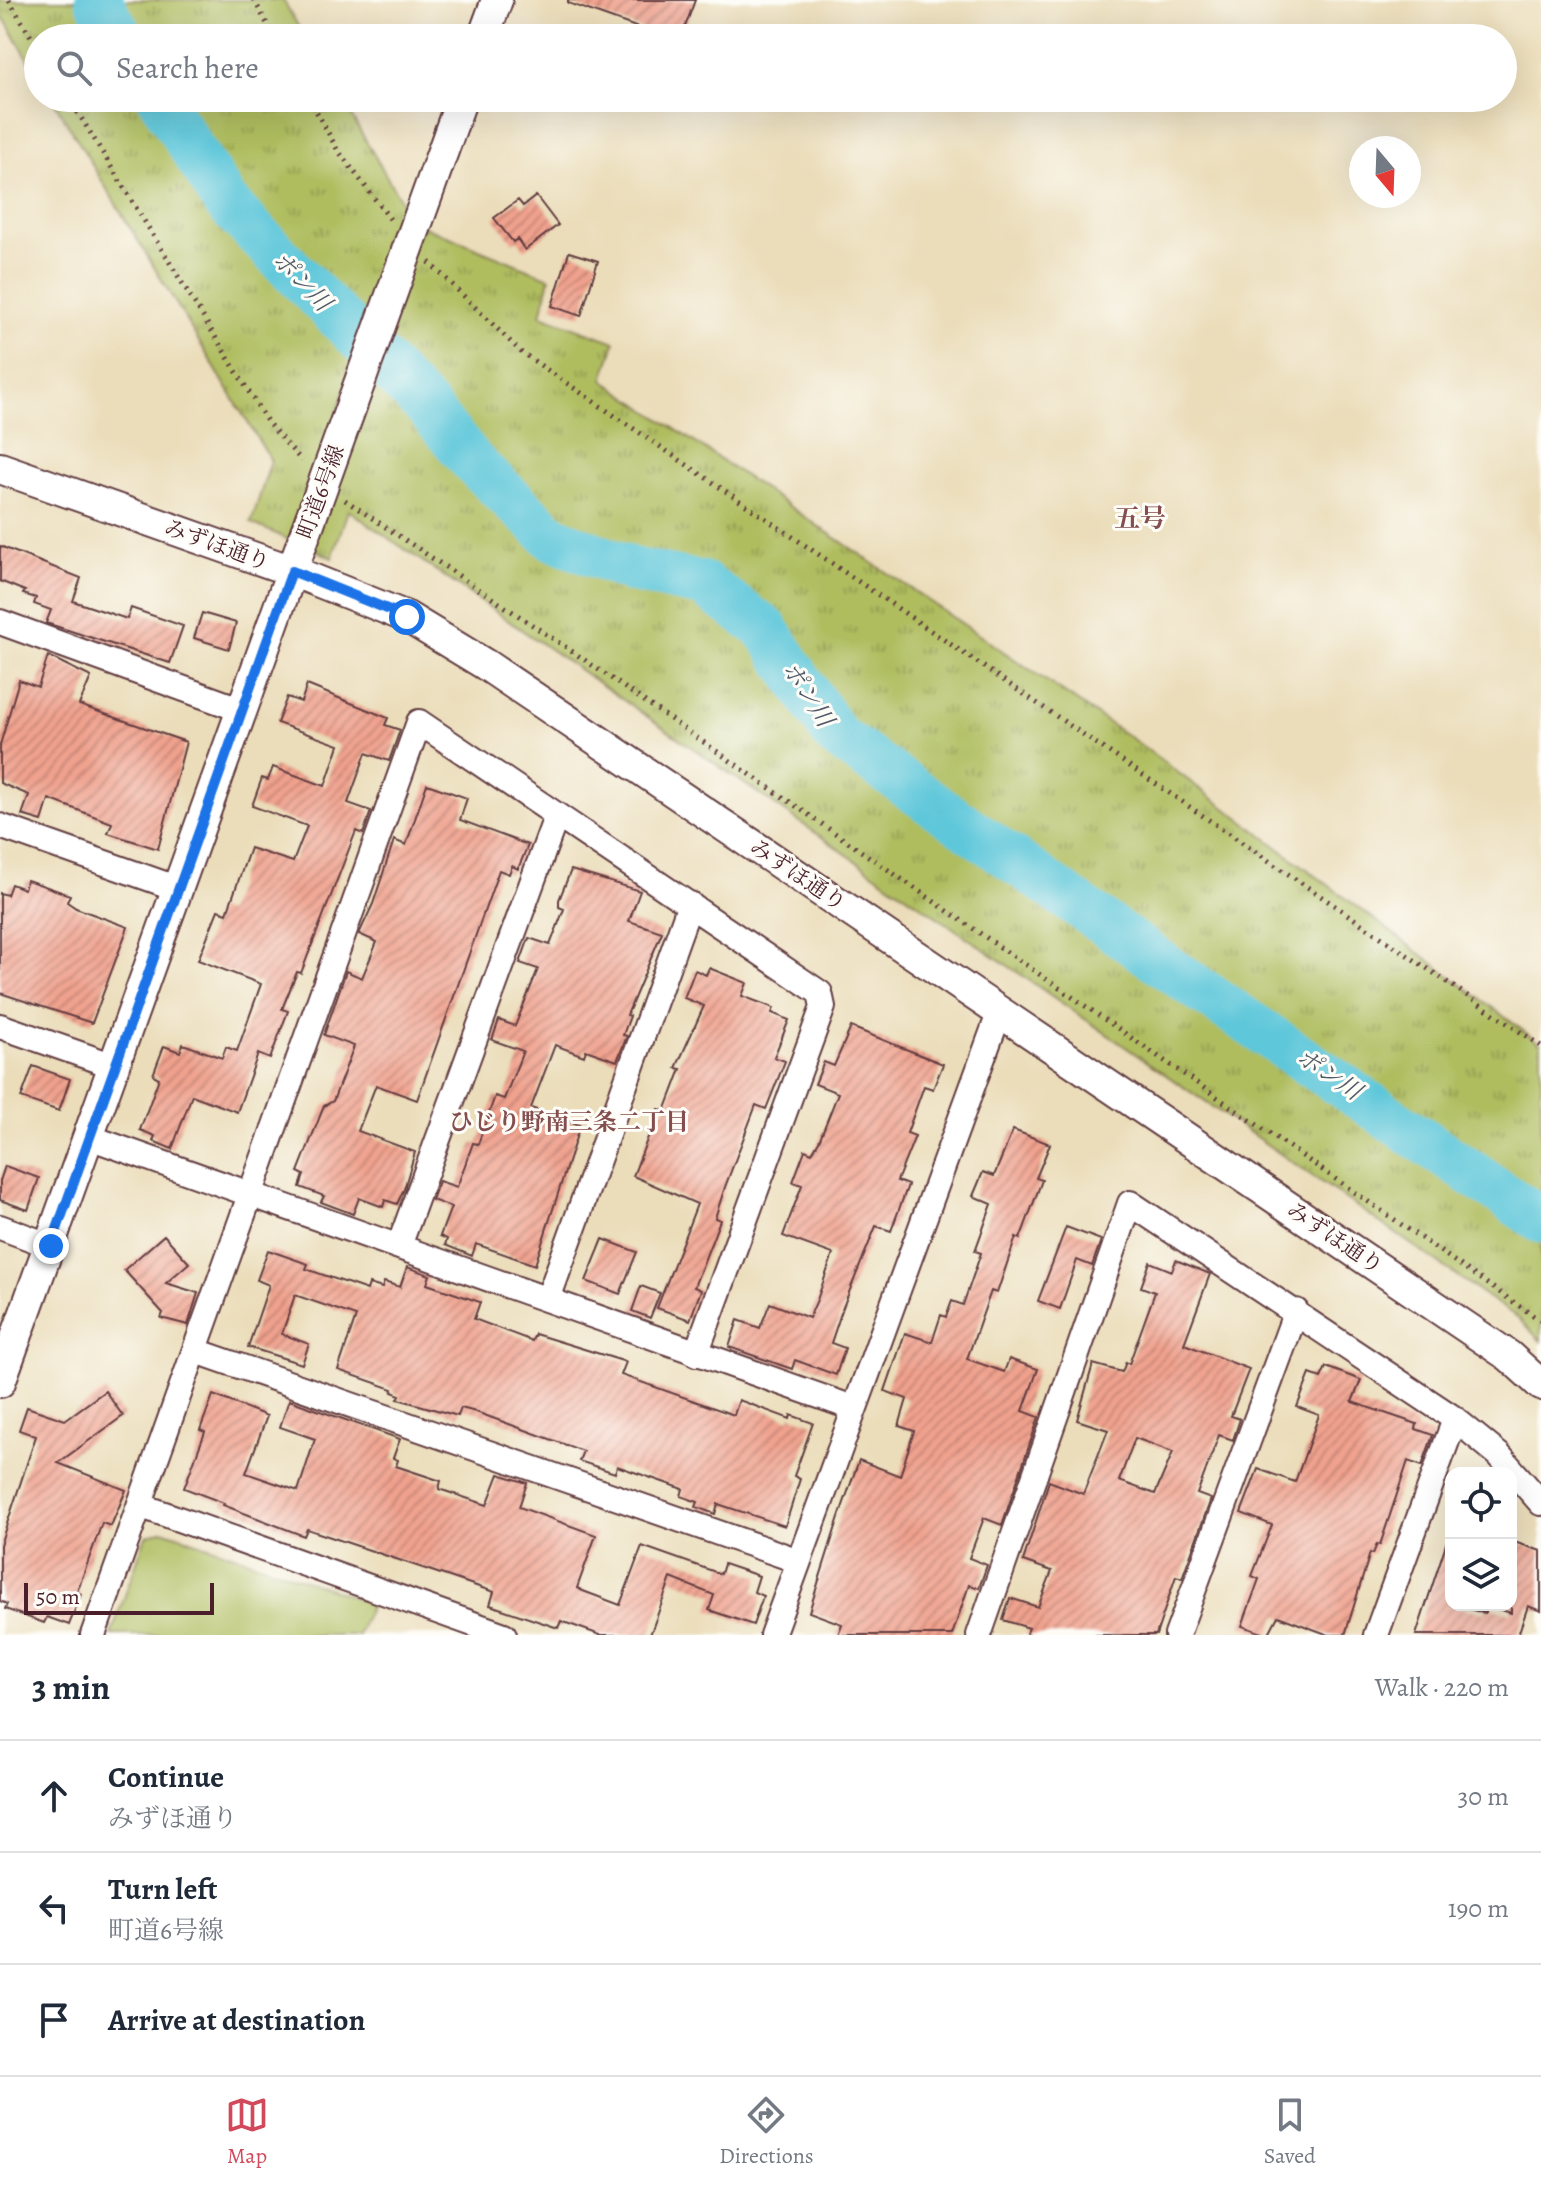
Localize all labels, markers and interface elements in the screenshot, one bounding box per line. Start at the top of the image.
search box [24,24,1517,112]
icon: search [52,46,96,90]
text: Search here [116,48,259,88]
north arrow [1349,136,1421,208]
water label: ポン川 [265,244,341,320]
street label: 町道6号線 [290,441,352,543]
district label: 五号 [1114,501,1166,536]
street label: みずほ通り [160,512,274,578]
route start [389,599,425,635]
water label: ポン川 [775,655,843,735]
street label: みずほ通り [744,832,852,918]
water label: ポン川 [1290,1041,1370,1109]
district label: ひじり野南三条二丁目 [449,1106,689,1138]
street label: みずほ通り [1281,1195,1389,1281]
route end [33,1228,69,1264]
map controls [1445,1467,1517,1611]
button: locate [1445,1467,1517,1539]
button: layers [1445,1539,1517,1611]
scale bar [24,1579,214,1615]
text: 50 m [36,1582,80,1612]
text: 3 min [32,1664,110,1711]
text: Walk · 220 m [1375,1670,1509,1705]
text: Continue [108,1757,224,1797]
icon: ahead [32,1774,76,1818]
text: 30 m [1458,1779,1509,1814]
text: みずほ通り [108,1801,238,1836]
text: Turn left [108,1869,217,1909]
icon: left [32,1886,76,1930]
text: 190 m [1448,1891,1509,1926]
text: 町道6号線 [108,1913,224,1948]
icon: arrive [32,1998,76,2042]
text: Arrive at destination [108,2000,365,2040]
tab: Map [225,2093,269,2171]
tab: Directions [719,2093,814,2171]
tab: Saved [1264,2093,1316,2171]

